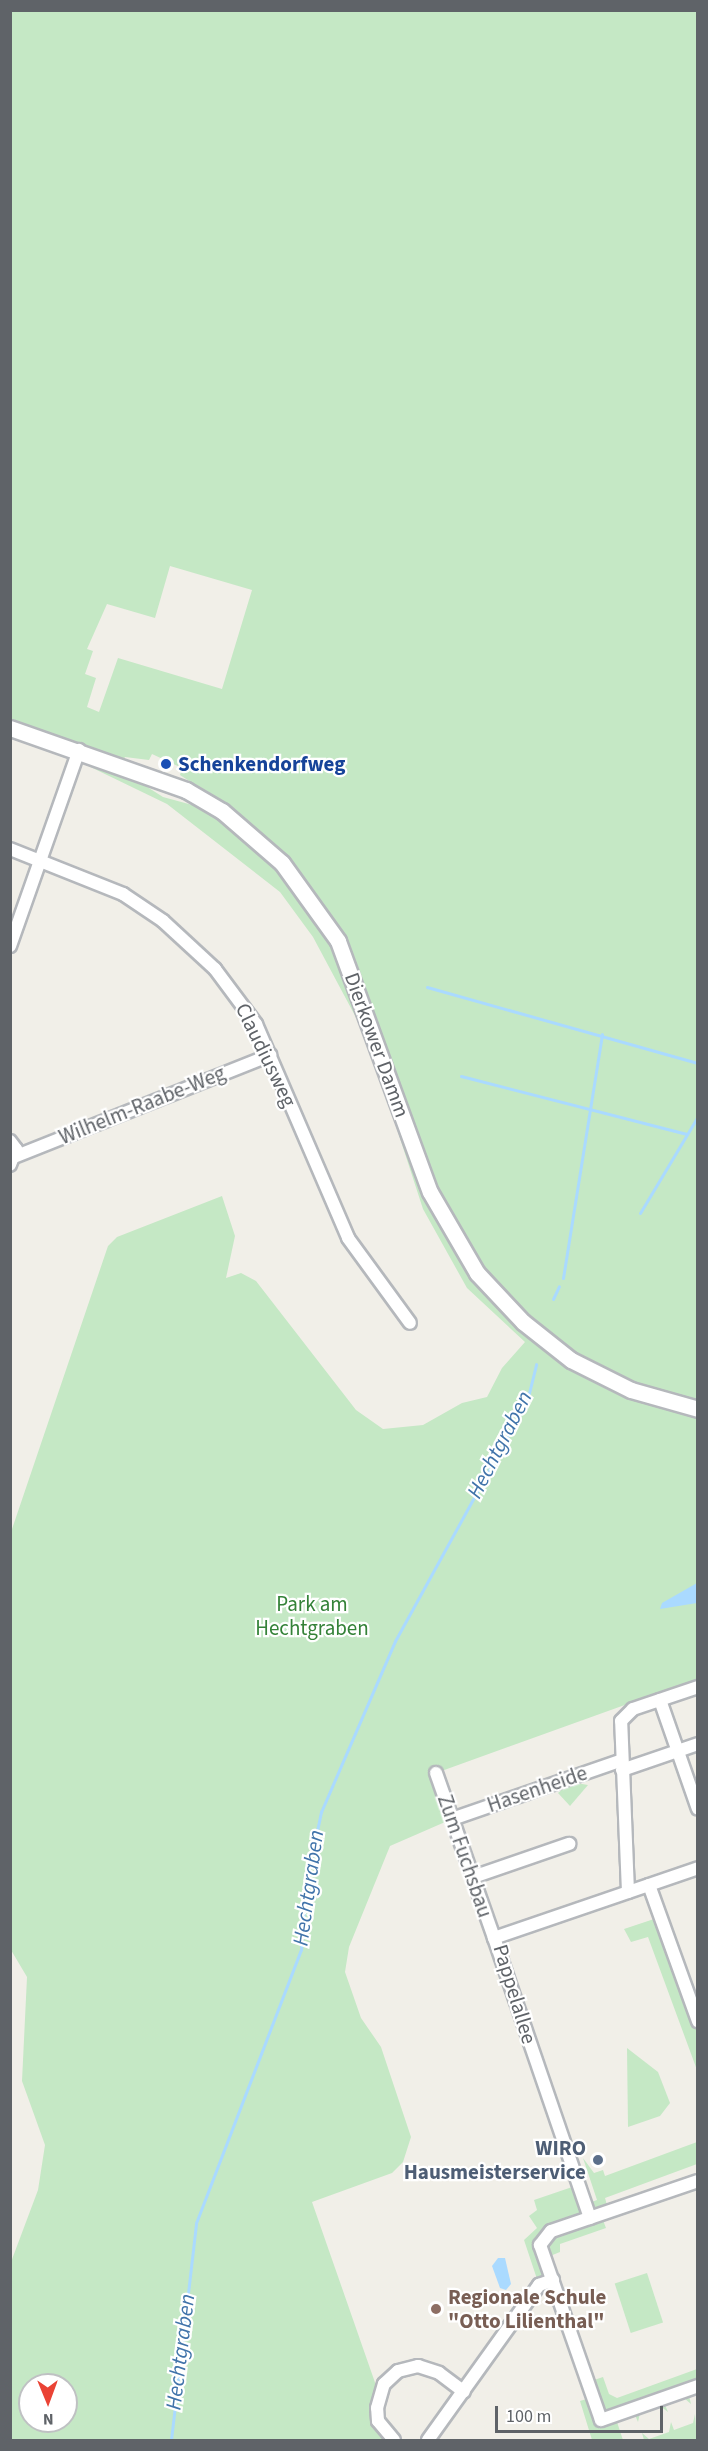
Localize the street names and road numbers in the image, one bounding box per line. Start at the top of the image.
street label: Dierkower Damm [339,969,415,1121]
street label: Claudiusweg [230,999,302,1111]
street label: Wilhelm-Raabe-Weg [55,1060,229,1150]
street label: Hasenheide [484,1760,590,1818]
street label: Zum Fuchsbau [432,1791,498,1921]
street label: Pappelallee [488,1941,542,2047]

